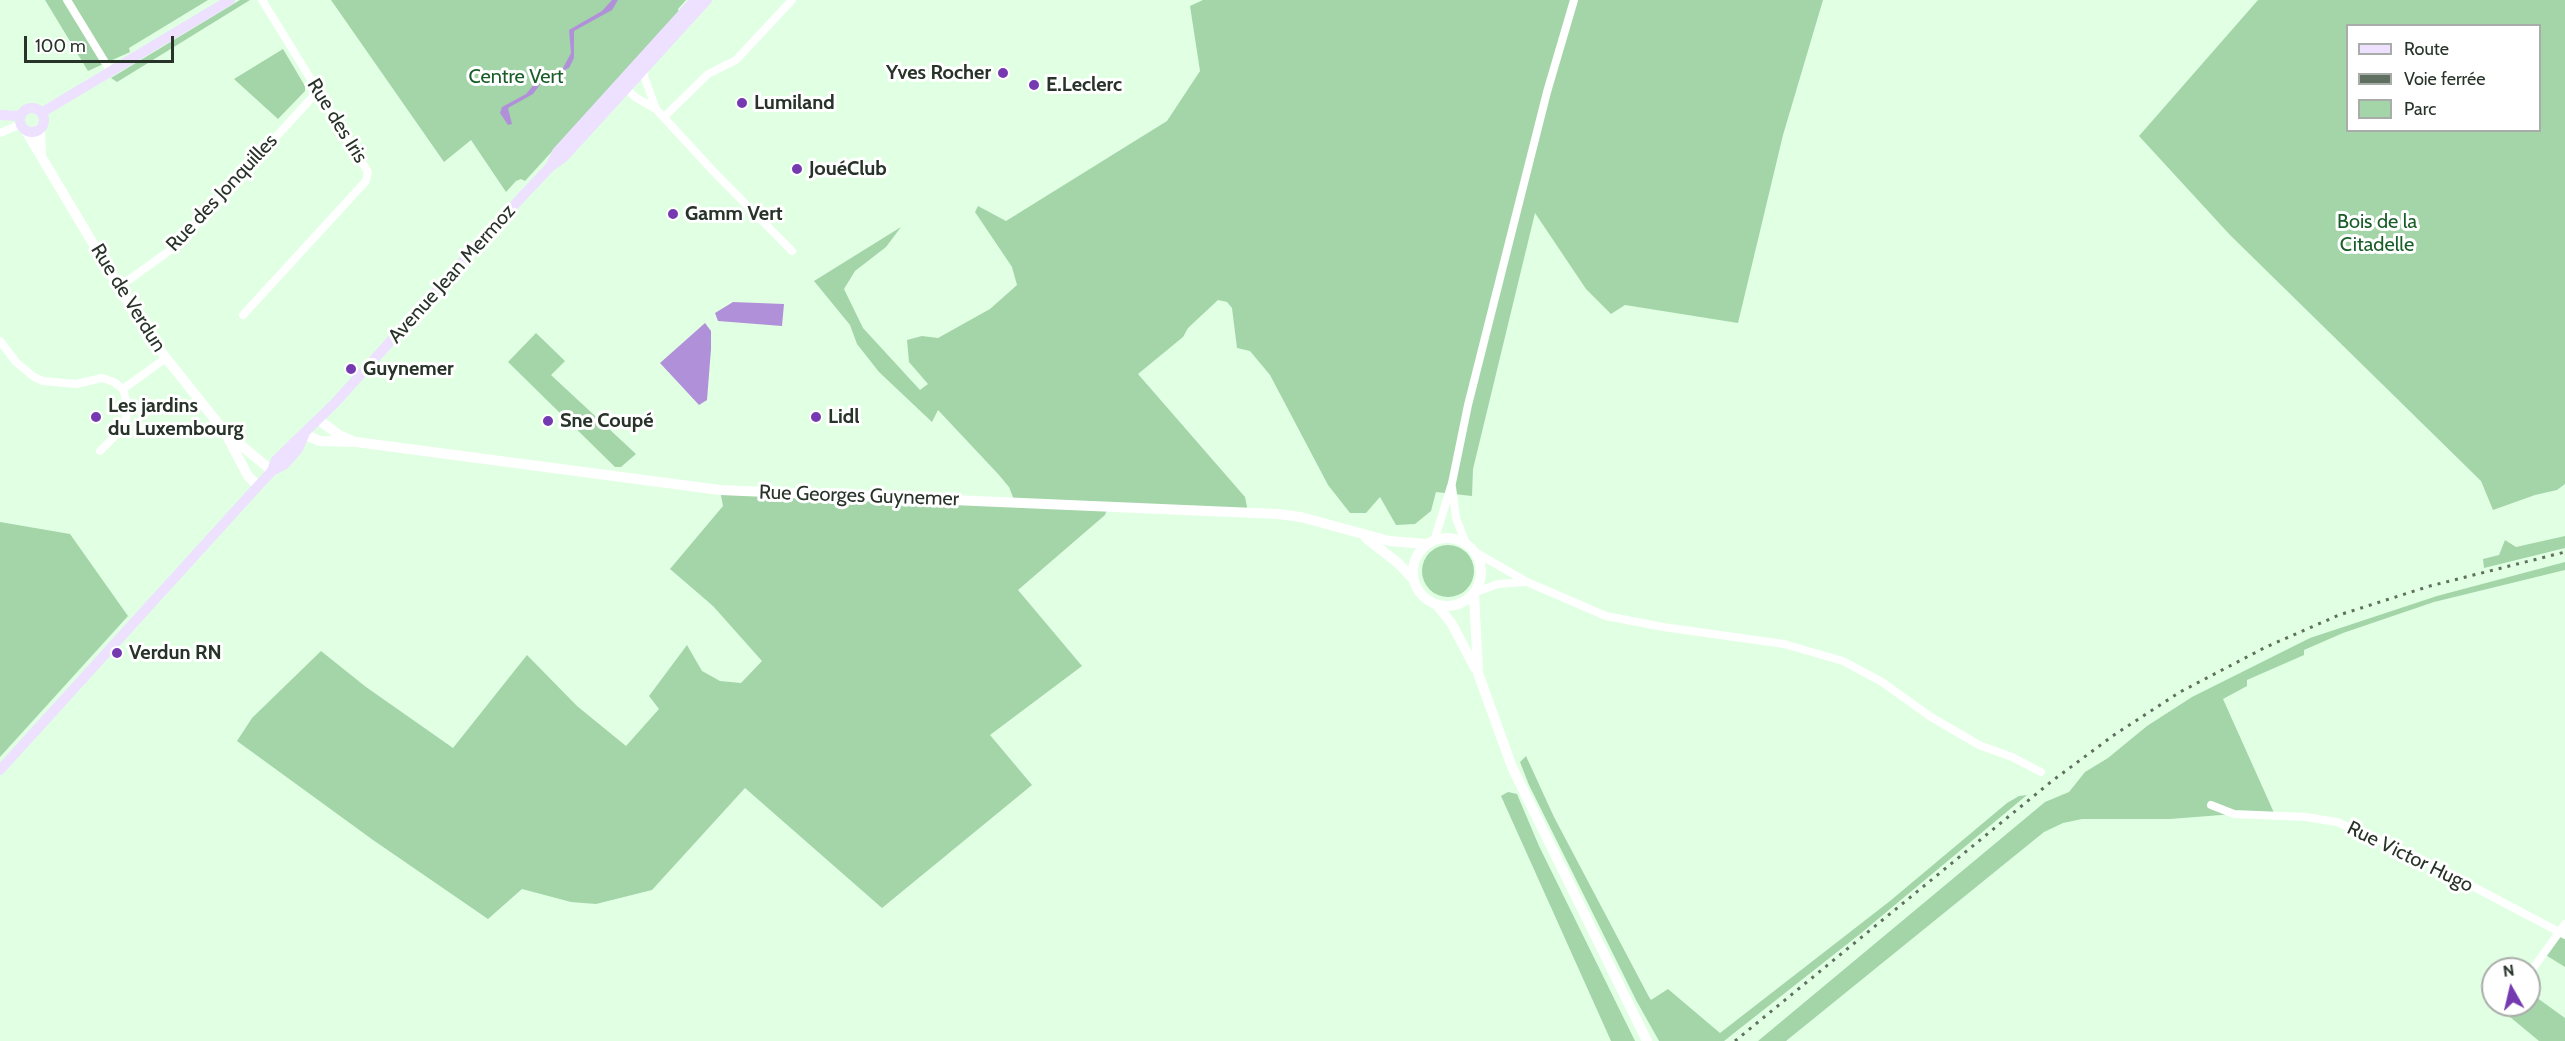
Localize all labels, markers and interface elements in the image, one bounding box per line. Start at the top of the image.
scale bar [27,24,177,62]
legend [2346,24,2541,132]
text: 100 m [35,35,86,57]
text: Route [2404,38,2449,60]
place label: Yves Rocher [886,61,991,85]
park label: Centre Vert [468,65,564,89]
marker: Yves Rocher [996,66,1010,80]
text: Voie ferrée [2404,68,2485,90]
place label: E.Leclerc [1046,73,1122,97]
street label: Rue des Iris [302,74,372,168]
marker: E.Leclerc [1027,78,1041,92]
place label: Lumiland [754,91,835,115]
marker: Lumiland [735,96,749,110]
text: Parc [2404,98,2436,120]
street label: Rue des Jonquilles [161,129,283,257]
place label: JouéClub [809,157,887,181]
marker: JouéClub [790,162,804,176]
street label: Avenue Jean Mermoz [383,200,521,348]
place label: Gamm Vert [685,202,783,226]
marker: Gamm Vert [666,207,680,221]
park label: Bois de la Citadelle [2337,210,2417,257]
street label: Rue de Verdun [85,240,171,356]
place label: Guynemer [363,357,454,381]
marker: Guynemer [344,362,358,376]
place label: Les jardins du Luxembourg [108,394,243,441]
place label: Lidl [828,405,859,429]
place label: Sne Coupé [560,409,653,433]
marker: Les jardins du Luxembourg [89,410,103,424]
marker: Lidl [809,410,823,424]
marker: Sne Coupé [541,414,555,428]
street label: Rue Georges Guynemer [759,481,959,511]
place label: Verdun RN [129,641,222,665]
marker: Verdun RN [110,646,124,660]
street label: Rue Victor Hugo [2343,816,2477,898]
north arrow [2481,957,2541,1017]
text: N [2502,960,2516,981]

